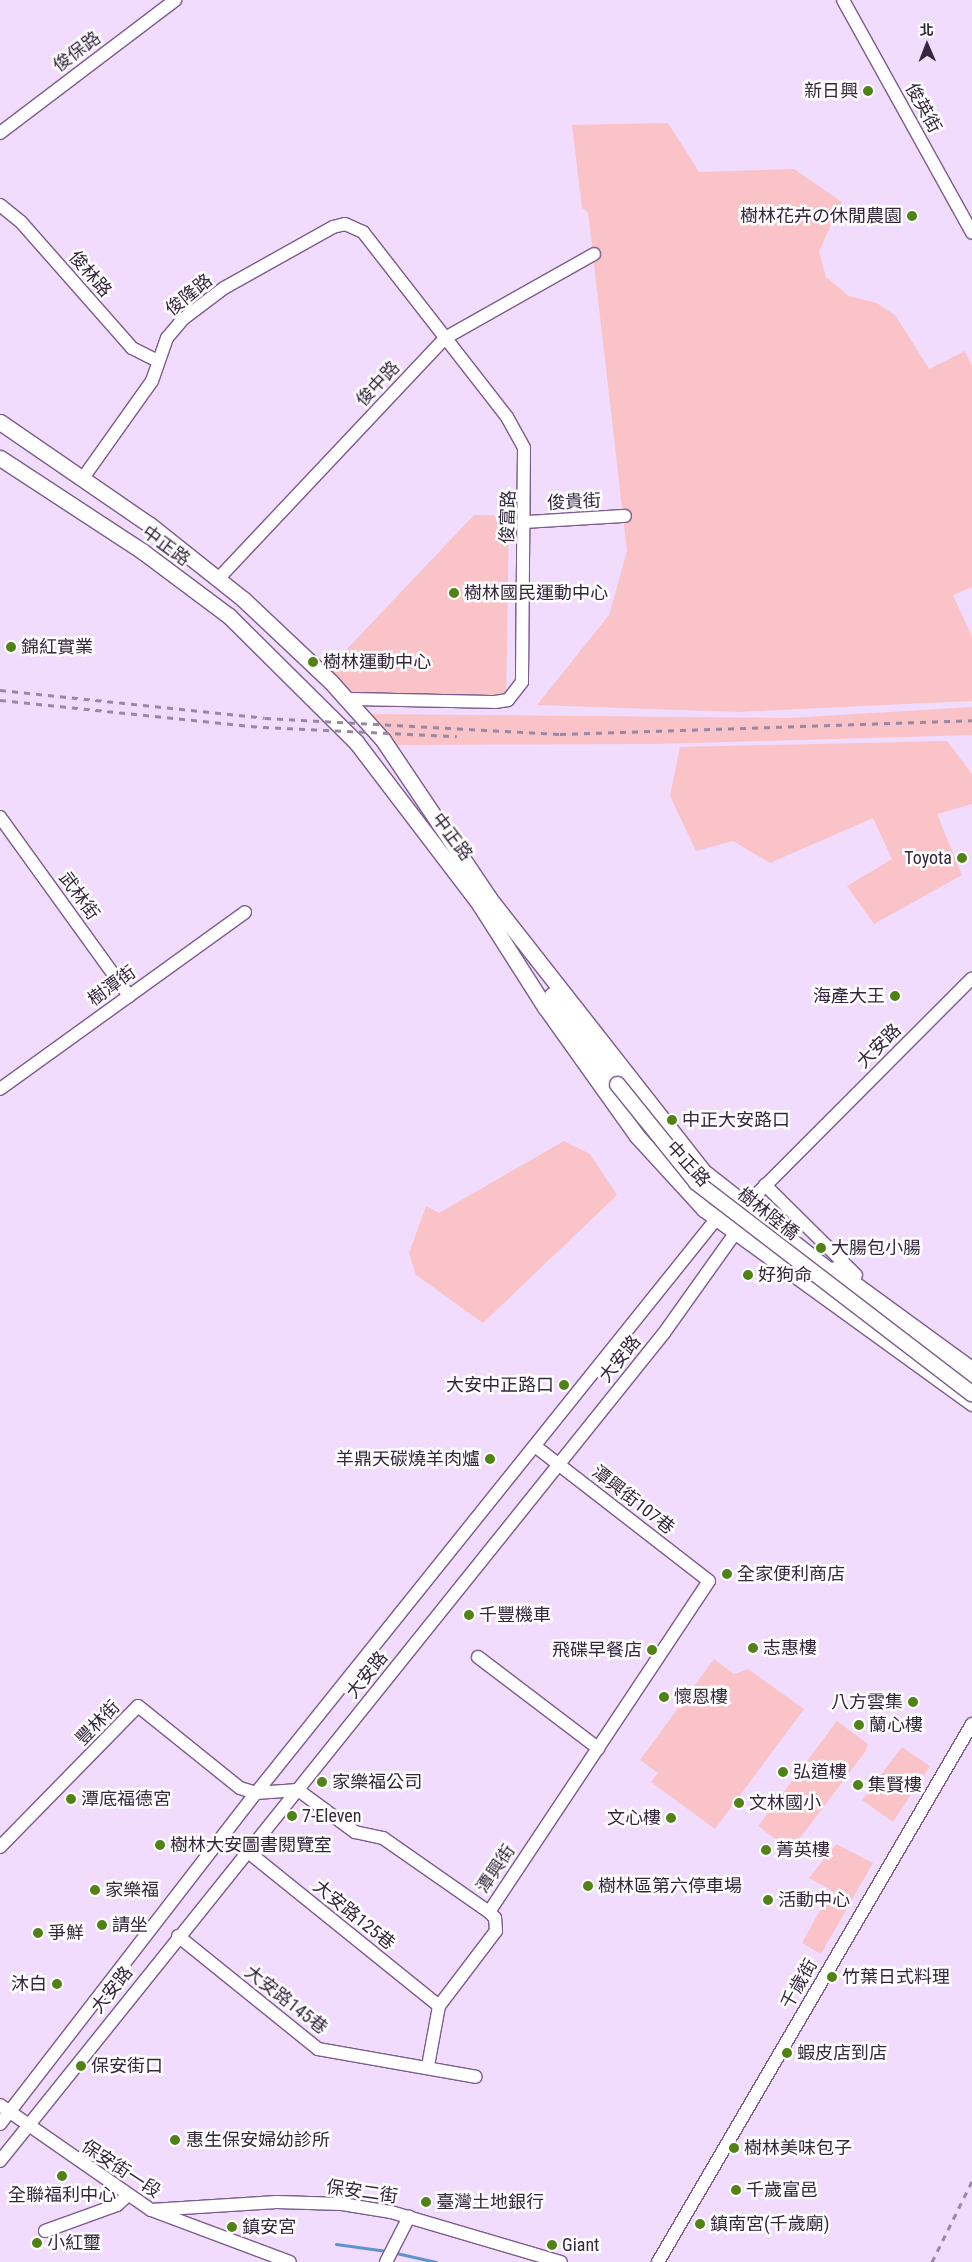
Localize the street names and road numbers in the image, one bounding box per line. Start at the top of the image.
street label: 俊保路 [49,27,105,77]
street label: 俊英街 [900,79,946,137]
street label: 俊林路 [64,247,116,301]
street label: 俊隆路 [161,270,217,320]
street label: 俊中路 [352,357,404,411]
street label: 俊富路 [496,490,520,544]
street label: 俊貴街 [546,490,602,514]
street label: 中正路 [138,521,194,571]
street label: 中正路 [427,809,477,865]
street label: 武林街 [54,868,104,924]
street label: 樹潭街 [84,961,140,1011]
street label: 大安路 [852,1019,906,1073]
street label: 中正路 [662,1137,714,1191]
street label: 樹林陸橋 [733,1183,803,1245]
street label: 大安路 [595,1331,645,1387]
street label: 潭興街107巷 [587,1461,679,1539]
street label: 大安路 [342,1647,392,1703]
street label: 豐林街 [71,1696,125,1750]
street label: 潭興街 [472,1841,520,1897]
street label: 大安路125巷 [309,1876,399,1954]
street label: 千歲街 [776,1955,822,2013]
street label: 大安路145巷 [240,1961,332,2039]
street label: 大安路 [87,1962,137,2018]
street label: 保安街一段 [77,2135,165,2203]
street label: 保安二街 [325,2176,399,2208]

